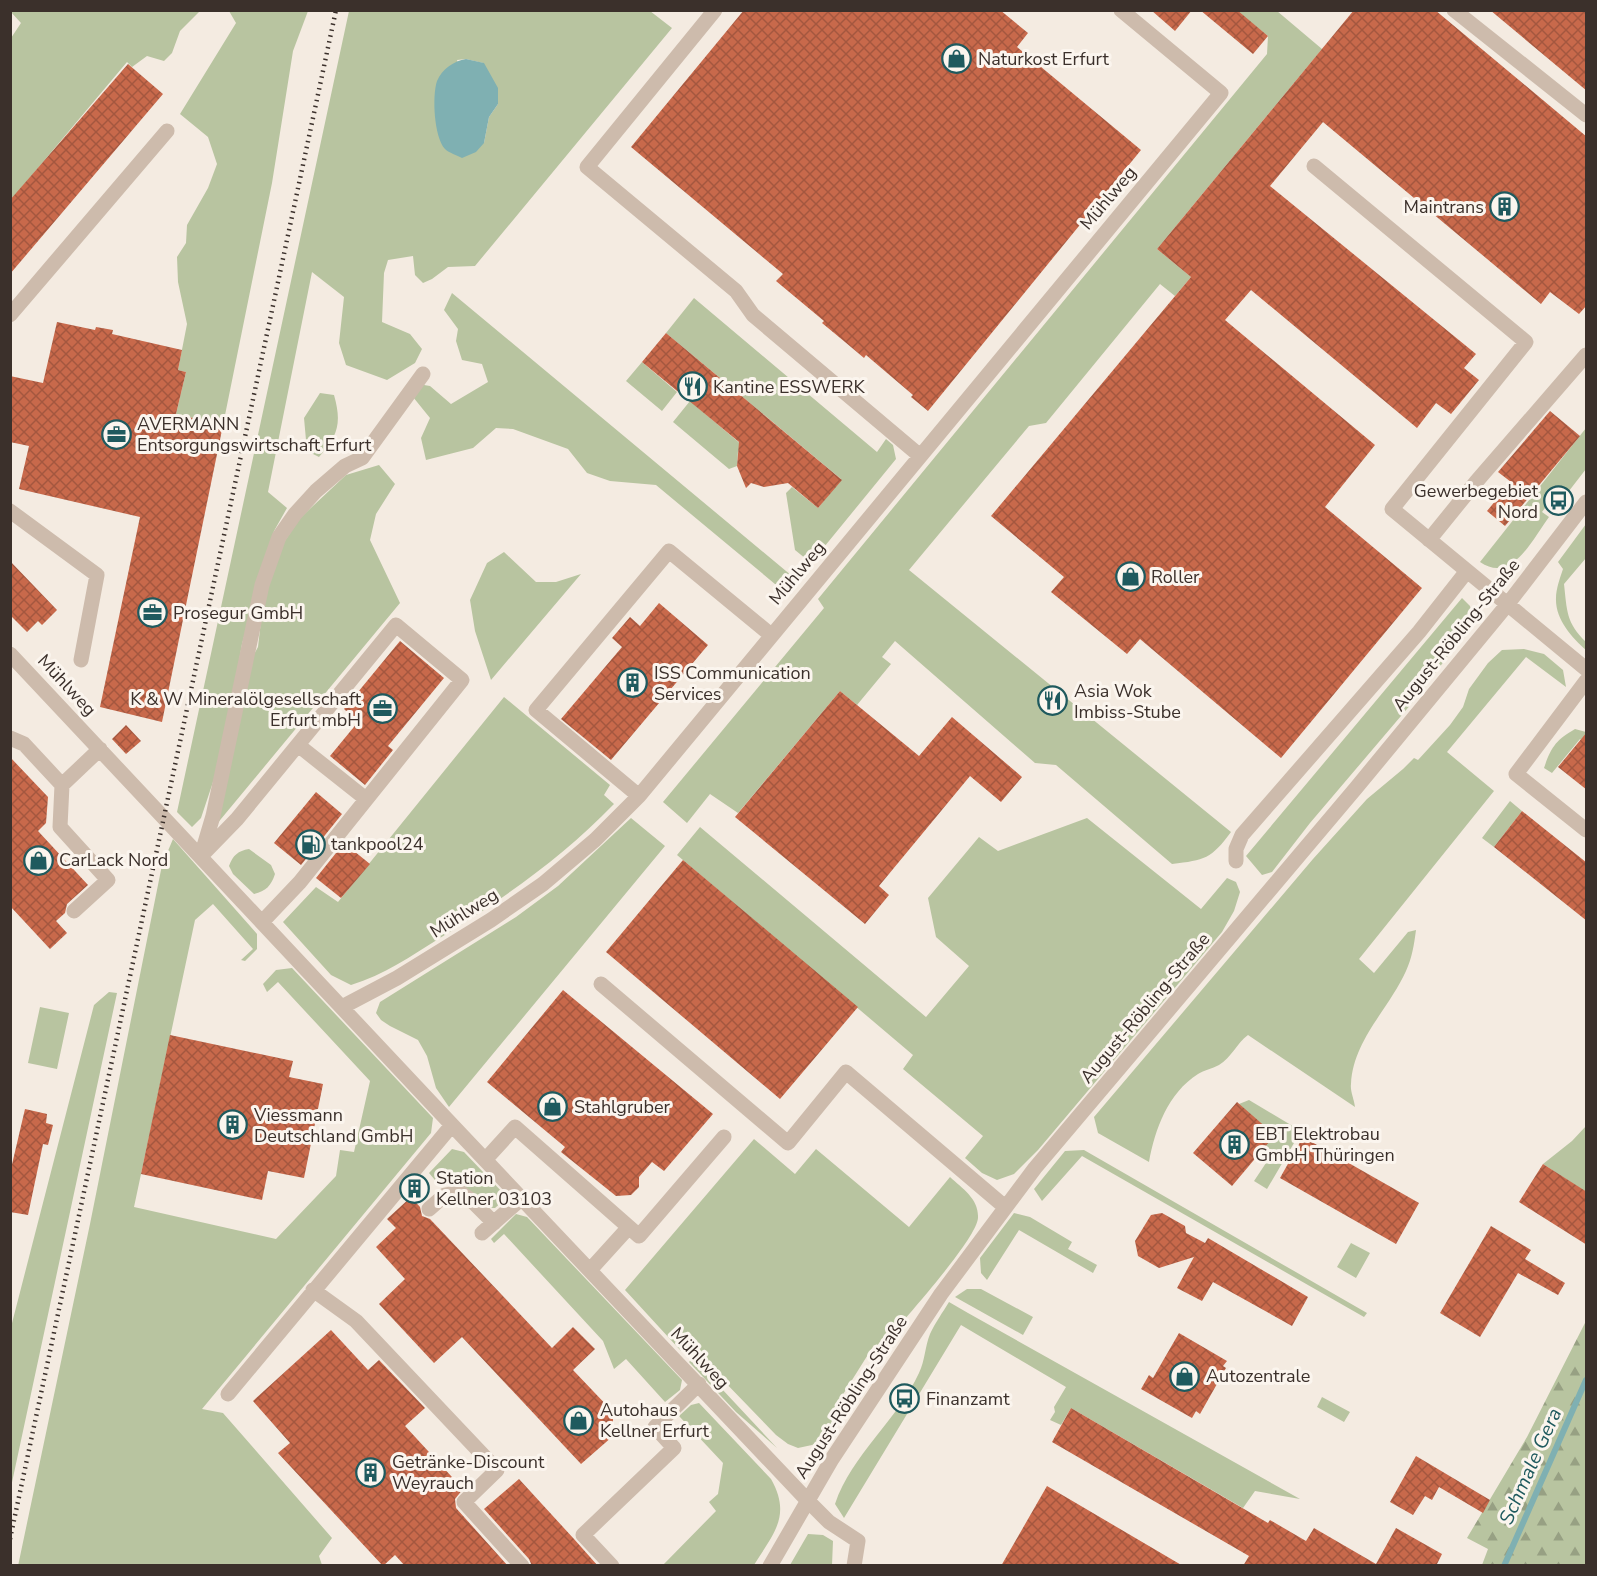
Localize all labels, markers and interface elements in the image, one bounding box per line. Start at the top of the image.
shop icon: Naturkost Erfurt [941,43,973,75]
place label: Naturkost Erfurt [978,47,1109,71]
street label: Mühlweg [1074,161,1142,235]
building icon: Maintrans [1489,191,1521,223]
place label: Maintrans [1404,195,1484,219]
restaurant icon: Kantine ESSWERK [676,371,708,403]
place label: Kantine ESSWERK [713,375,866,399]
place label: AVERMANN Entsorgungswirtschaft Erfurt [137,412,372,457]
office icon: AVERMANN Entsorgungswirtschaft Erfurt [100,418,132,450]
place label: Gewerbegebiet Nord [1414,479,1539,524]
bus stop icon: Gewerbegebiet Nord [1543,485,1575,517]
street label: Mühlweg [763,536,831,610]
street label: August-Röbling-Straße [1387,554,1525,716]
shop icon: Roller [1114,561,1146,593]
place label: Roller [1151,565,1200,589]
office icon: Prosegur GmbH [136,597,168,629]
place label: Prosegur GmbH [173,601,303,625]
street label: Mühlweg [32,649,102,721]
place label: ISS Communication Services [654,661,811,706]
building icon: ISS Communication Services [617,667,649,699]
place label: Asia Wok Imbiss-Stube [1074,679,1181,724]
restaurant icon: Asia Wok Imbiss-Stube [1037,685,1069,717]
place label: K & W Mineralölgesellschaft Erfurt mbH [130,687,362,732]
office icon: K & W Mineralölgesellschaft Erfurt mbH [366,693,398,725]
fuel station icon: tankpool24 [294,828,326,860]
place label: tankpool24 [331,832,424,856]
shop icon: CarLack Nord [22,844,54,876]
place label: CarLack Nord [59,848,168,872]
street label: Mühlweg [425,883,503,943]
street label: August-Röbling-Straße [1075,928,1215,1088]
shop icon: Stahlgruber [537,1091,569,1123]
place label: Stahlgruber [574,1095,670,1119]
place label: Viessmann Deutschland GmbH [253,1103,413,1148]
building icon: Viessmann Deutschland GmbH [217,1109,249,1141]
place label: EBT Elektrobau GmbH Thüringen [1255,1122,1395,1167]
building icon: EBT Elektrobau GmbH Thüringen [1218,1128,1250,1160]
place label: Station Kellner 03103 [436,1166,552,1211]
building icon: Station Kellner 03103 [399,1172,431,1204]
street label: August-Röbling-Straße [789,1311,913,1483]
street label: Mühlweg [665,1322,735,1394]
shop icon: Autozentrale [1169,1360,1201,1392]
place label: Autozentrale [1206,1364,1310,1388]
bus stop icon: Finanzamt [889,1383,921,1415]
place label: Finanzamt [926,1387,1010,1411]
place label: Autohaus Kellner Erfurt [600,1398,710,1443]
shop icon: Autohaus Kellner Erfurt [563,1404,595,1436]
water label: Schmale Gera [1493,1404,1568,1529]
place label: Getränke-Discount Weyrauch [392,1450,545,1495]
building icon: Getränke-Discount Weyrauch [355,1456,387,1488]

